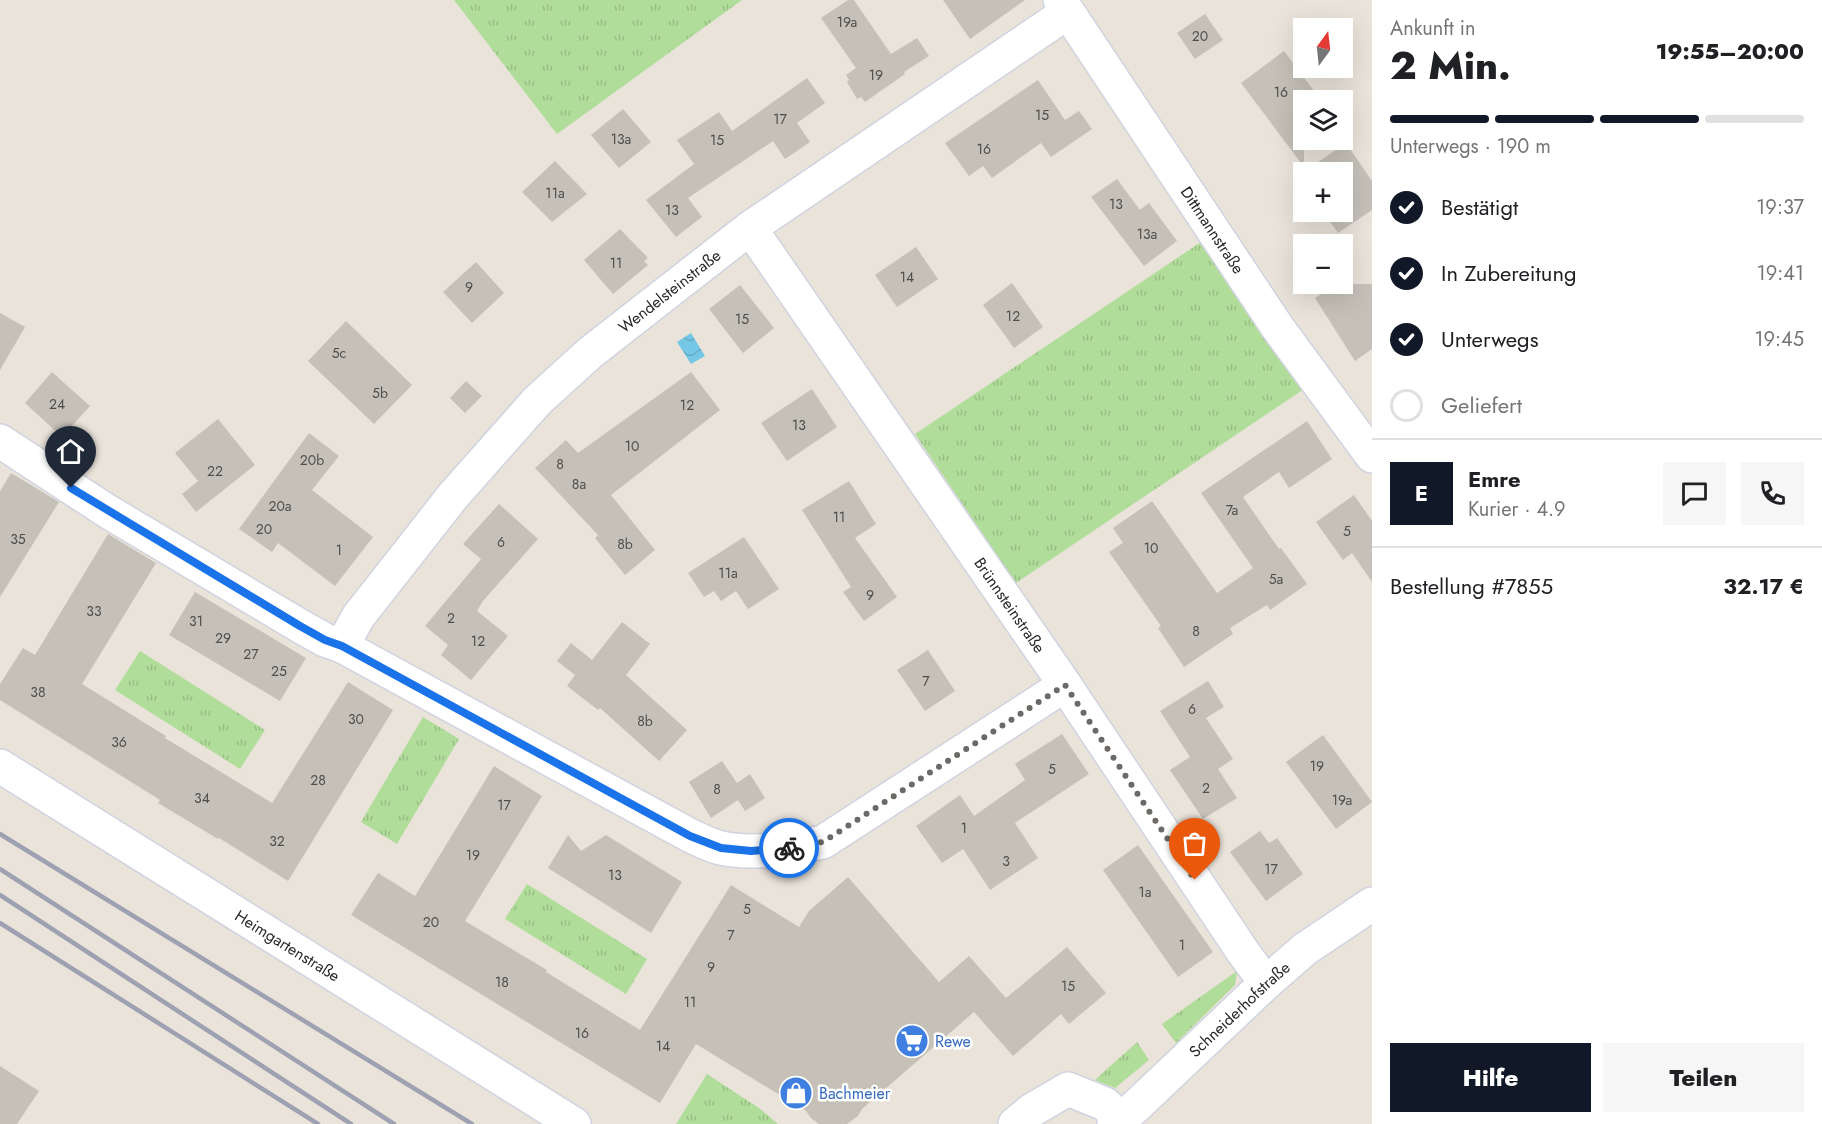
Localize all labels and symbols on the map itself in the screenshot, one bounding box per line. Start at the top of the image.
house number: 19a [837,12,857,32]
north arrow [1293,18,1353,78]
house number: 20 [1192,26,1208,46]
house number: 19 [869,65,883,85]
house number: 16 [1274,82,1288,102]
house number: 15 [1035,105,1049,125]
house number: 17 [773,109,787,129]
house number: 13a [611,129,631,149]
house number: 15 [710,130,724,150]
house number: 16 [977,139,991,159]
street label: Dittmannstraße [1175,182,1250,278]
house number: 11a [545,183,565,203]
house number: 13 [1109,194,1123,214]
house number: 13 [665,200,679,220]
house number: 13a [1137,224,1157,244]
street label: Wendelsteinstraße [613,244,725,338]
house number: 11 [610,253,622,273]
house number: 14 [900,267,914,287]
house number: 9 [465,277,473,297]
house number: 12 [1006,306,1020,326]
house number: 15 [735,309,749,329]
house number: 5c [332,343,346,363]
house number: 5b [372,383,388,403]
house number: 24 [49,394,65,414]
house number: 12 [680,395,694,415]
house number: 13 [792,415,806,435]
pin [45,426,96,488]
house number: 10 [625,436,639,456]
house number: 20b [300,450,324,470]
house number: 8 [556,454,564,474]
house number: 22 [207,461,223,481]
house number: 8a [572,474,586,494]
house number: 20a [268,496,292,516]
house number: 7a [1226,500,1238,520]
house number: 11 [833,507,845,527]
house number: 20 [256,519,272,539]
house number: 5 [1343,521,1351,541]
house number: 35 [10,529,26,549]
house number: 6 [497,532,505,552]
house number: 8b [617,534,633,554]
house number: 10 [1144,538,1158,558]
house number: 1 [336,540,342,560]
street label: Brünnsteinstraße [969,553,1051,658]
house number: 11a [718,563,738,583]
house number: 5a [1269,569,1283,589]
house number: 9 [866,585,874,605]
house number: 33 [86,601,102,621]
house number: 2 [447,608,455,628]
house number: 31 [189,611,203,631]
house number: 8 [1192,621,1200,641]
house number: 29 [215,628,231,648]
house number: 12 [471,631,485,651]
house number: 27 [243,644,259,664]
house number: 25 [271,661,287,681]
house number: 7 [922,671,930,691]
house number: 38 [30,682,46,702]
house number: 6 [1188,699,1196,719]
house number: 30 [348,709,364,729]
house number: 8b [637,711,653,731]
house number: 36 [111,732,127,752]
house number: 19 [1310,756,1324,776]
house number: 5 [1048,759,1056,779]
house number: 28 [310,770,326,790]
house number: 2 [1202,778,1210,798]
house number: 8 [713,779,721,799]
house number: 34 [194,788,210,808]
house number: 19a [1332,790,1352,810]
house number: 17 [497,795,511,815]
courier [759,818,819,878]
house number: 1 [961,818,967,838]
pin [1169,818,1220,880]
house number: 32 [269,831,285,851]
house number: 19 [466,845,480,865]
house number: 3 [1002,851,1010,871]
house number: 17 [1264,859,1278,879]
house number: 13 [608,865,622,885]
house number: 1a [1138,882,1152,902]
house number: 5 [743,899,751,919]
street label: Heimgartenstraße [231,904,345,987]
house number: 20 [423,912,439,932]
house number: 7 [727,925,735,945]
house number: 1 [1179,935,1185,955]
street label: Schneiderhofstraße [1183,956,1295,1062]
house number: 9 [707,957,715,977]
house number: 18 [495,972,509,992]
house number: 15 [1061,976,1075,996]
house number: 11 [684,992,696,1012]
house number: 16 [575,1023,589,1043]
supermarket icon: Rewe [894,1023,930,1059]
place label: Rewe [935,1030,971,1053]
house number: 14 [656,1036,670,1056]
shop icon: Bachmeier [778,1075,814,1111]
place label: Bachmeier [819,1082,891,1105]

